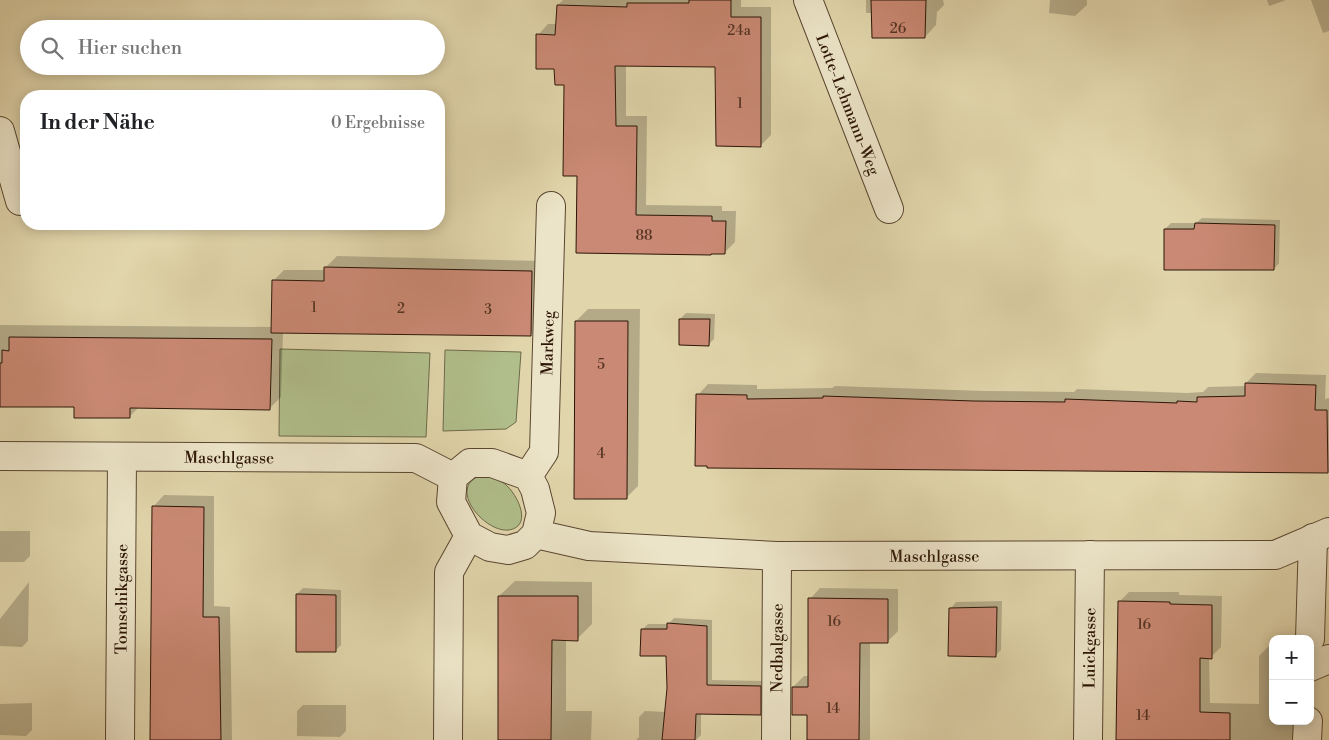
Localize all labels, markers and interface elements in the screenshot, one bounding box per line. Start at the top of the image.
search box [20,20,445,75]
house number: 26 [890,20,907,38]
house number: 24a [727,22,752,40]
street label: Lotte-Lehmann-Weg [811,31,884,179]
icon: search [38,34,66,62]
text: Hier suchen [78,36,182,60]
house number: 1 [737,95,743,113]
text: In der Nähe [40,110,155,136]
text: 0 Ergebnisse [331,113,425,133]
house number: 88 [635,227,653,245]
house number: 1 [311,299,317,317]
house number: 2 [397,300,405,318]
house number: 3 [484,301,492,319]
street label: Markweg [537,310,559,376]
house number: 5 [597,356,605,374]
house number: 4 [597,445,605,463]
street label: Maschlgasse [184,448,274,468]
street label: Tomschikgasse [112,544,132,654]
street label: Maschlgasse [889,547,979,567]
street label: Nedbalgasse [767,603,788,693]
street label: Luickgasse [1080,608,1100,688]
house number: 16 [827,613,842,631]
house number: 16 [1137,616,1152,634]
map controls [1269,635,1314,725]
button: + [1269,635,1314,680]
button: − [1269,680,1314,725]
house number: 14 [826,700,840,718]
house number: 14 [1136,707,1150,725]

